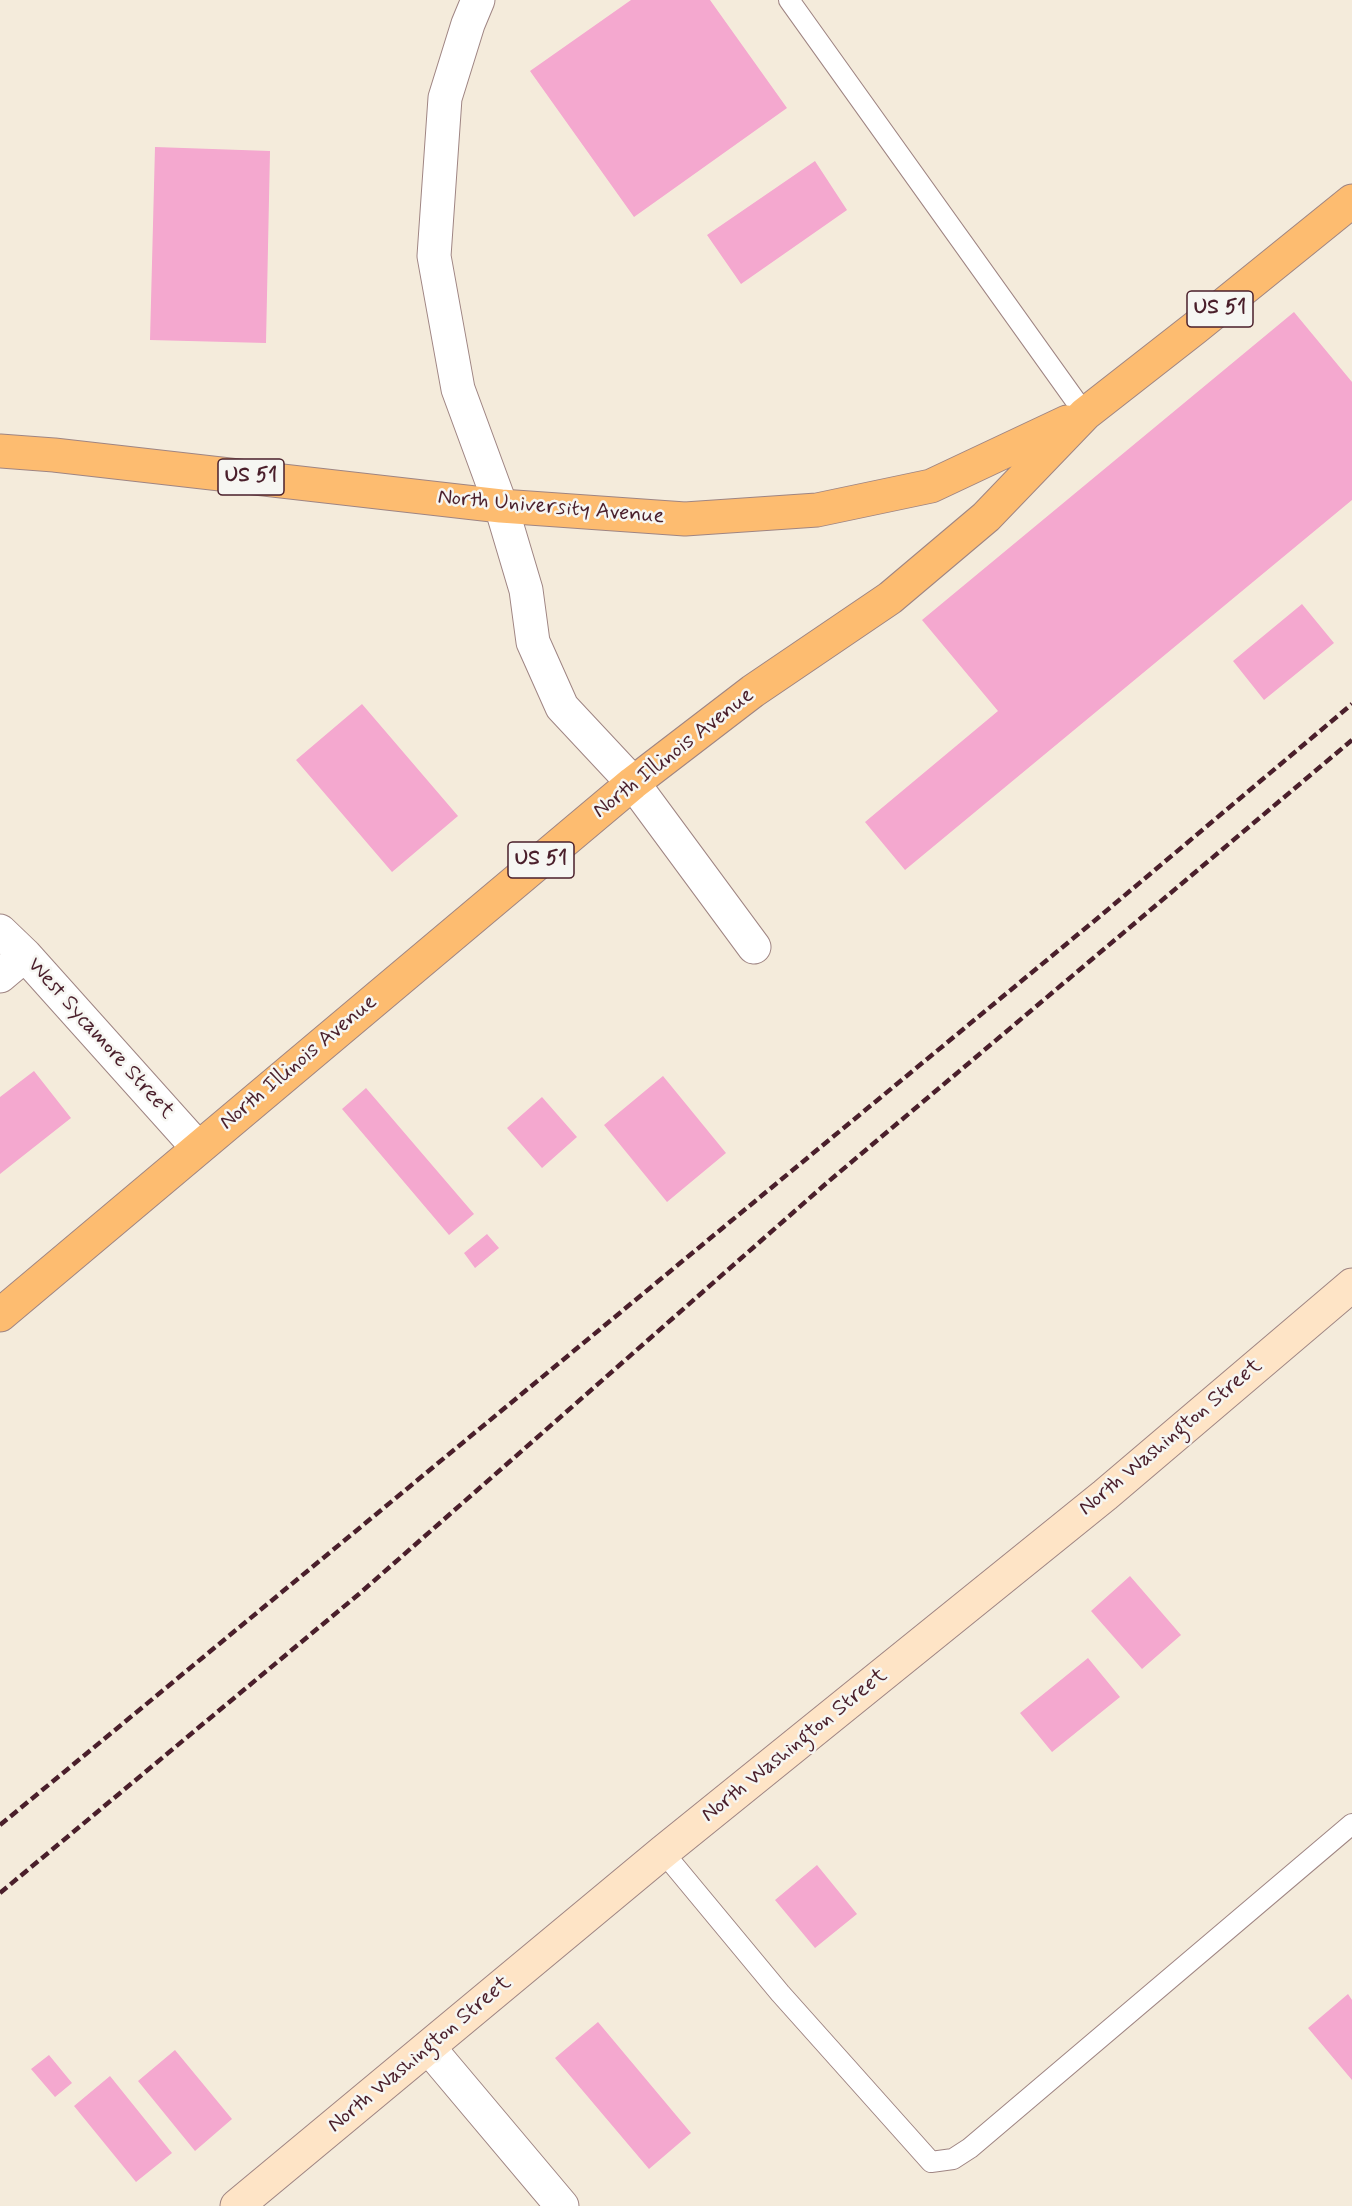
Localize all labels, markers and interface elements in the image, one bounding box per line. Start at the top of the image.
road number: US 51 [1187,291,1253,327]
road number: US 51 [218,459,284,495]
street label: North University Avenue [437,485,665,531]
street label: North Illinois Avenue [588,683,760,825]
road number: US 51 [508,842,574,878]
street label: West Sycamore Street [21,953,179,1125]
street label: North Illinois Avenue [215,990,383,1136]
street label: North Washington Street [1074,1354,1268,1522]
street label: North Washington Street [697,1663,893,1829]
street label: North Washington Street [323,1971,517,2139]

